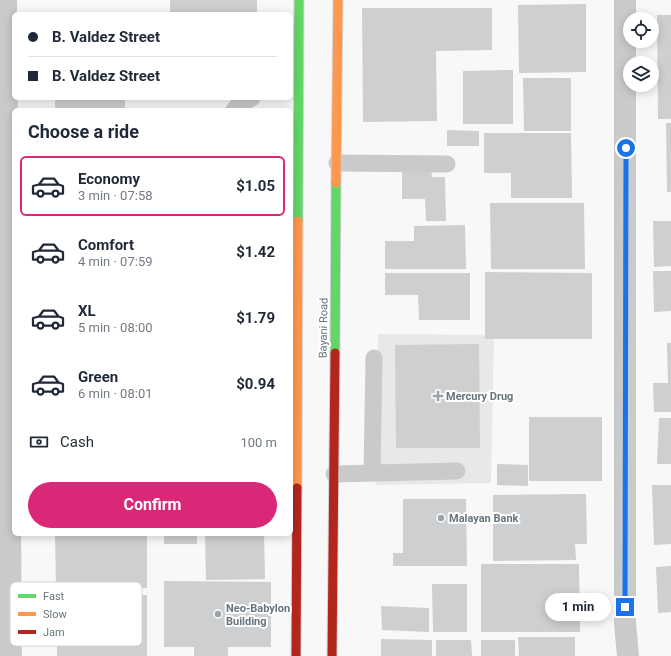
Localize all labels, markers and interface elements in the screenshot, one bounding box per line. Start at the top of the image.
map controls [623,12,659,92]
button: locate [623,12,659,48]
text: B. Valdez Street [52,28,160,46]
button: layers [623,56,659,92]
text: B. Valdez Street [52,67,160,85]
text: Choose a ride [28,121,139,142]
route start [617,139,635,157]
icon: car [30,168,66,204]
text: Economy [78,170,140,188]
text: $1.05 [236,177,275,195]
text: 3 min · 07:58 [78,188,153,203]
icon: car [30,234,66,270]
text: Comfort [78,236,134,254]
text: $1.42 [236,243,275,261]
text: 4 min · 07:59 [78,254,153,269]
street label: Bayani Road [316,298,331,358]
icon: car [30,300,66,336]
text: XL [78,302,96,320]
text: $1.79 [236,309,275,327]
text: 5 min · 08:00 [78,320,153,335]
icon: car [30,366,66,402]
text: Green [78,368,118,386]
text: $0.94 [236,375,275,393]
text: 6 min · 08:01 [78,386,153,401]
place label: Mercury Drug [446,390,513,403]
marker: Mercury Drug [433,391,443,401]
icon: cash [28,431,50,453]
text: Cash [60,433,94,451]
text: 100 m [240,435,277,450]
button: Confirm [28,482,277,528]
place label: Malayan Bank [449,512,519,525]
marker: Malayan Bank [436,513,446,523]
legend [10,582,142,646]
text: Fast [43,590,65,603]
callout: 1 min [545,593,611,621]
route end [616,598,634,616]
text: 1 min [562,599,594,614]
place label: Neo-Babylon Building [226,602,290,628]
text: Slow [43,608,67,621]
marker: Neo-Babylon Building [213,609,223,619]
text: Jam [43,626,65,639]

